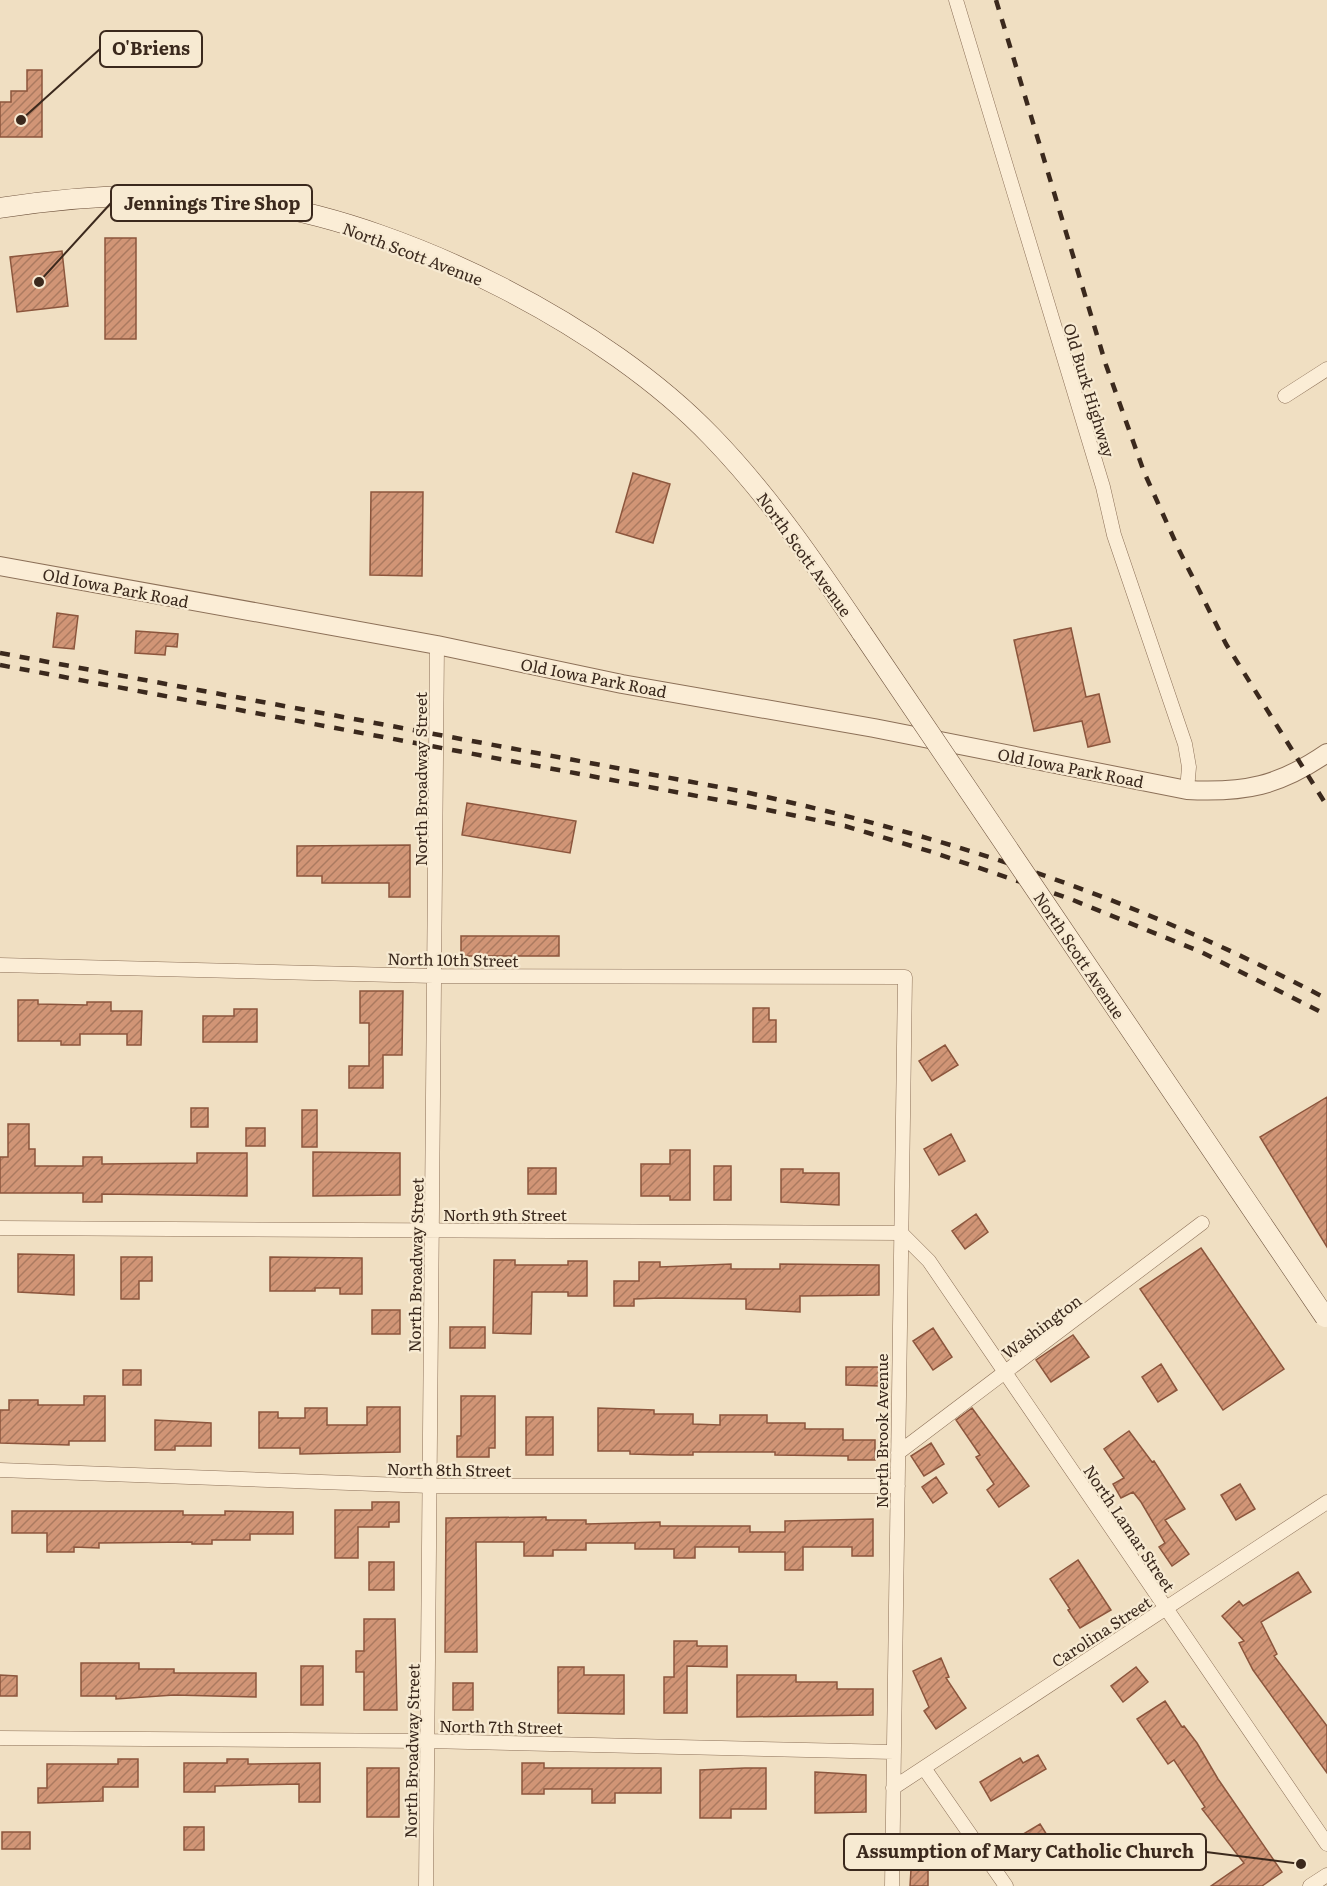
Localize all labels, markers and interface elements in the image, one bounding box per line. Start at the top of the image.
callout: O'Briens [100,31,202,67]
text: O'Briens [112,34,190,61]
callout: Jennings Tire Shop [111,185,312,221]
text: Jennings Tire Shop [124,189,300,216]
street label: North Scott Avenue [339,215,487,291]
street label: Old Burk Highway [1058,320,1122,461]
street label: North Scott Avenue [752,487,858,621]
street label: Old Iowa Park Road [41,561,191,613]
street label: Old Iowa Park Road [519,651,669,703]
street label: North Broadway Street [408,691,432,866]
street label: Old Iowa Park Road [996,741,1146,793]
street label: North Scott Avenue [1029,887,1131,1023]
street label: North 10th Street [387,946,519,972]
street label: North Broadway Street [401,1177,429,1352]
street label: North 9th Street [443,1202,568,1226]
street label: Washington [996,1288,1086,1364]
street label: North Brook Avenue [869,1353,893,1509]
street label: North 8th Street [387,1456,512,1482]
street label: North Lamar Street [1078,1460,1182,1597]
street label: Carolina Street [1046,1589,1156,1672]
street label: North Broadway Street [397,1663,425,1838]
street label: North 7th Street [439,1713,564,1739]
callout: Assumption of Mary Catholic Church [844,1834,1206,1870]
text: Assumption of Mary Catholic Church [856,1837,1194,1864]

